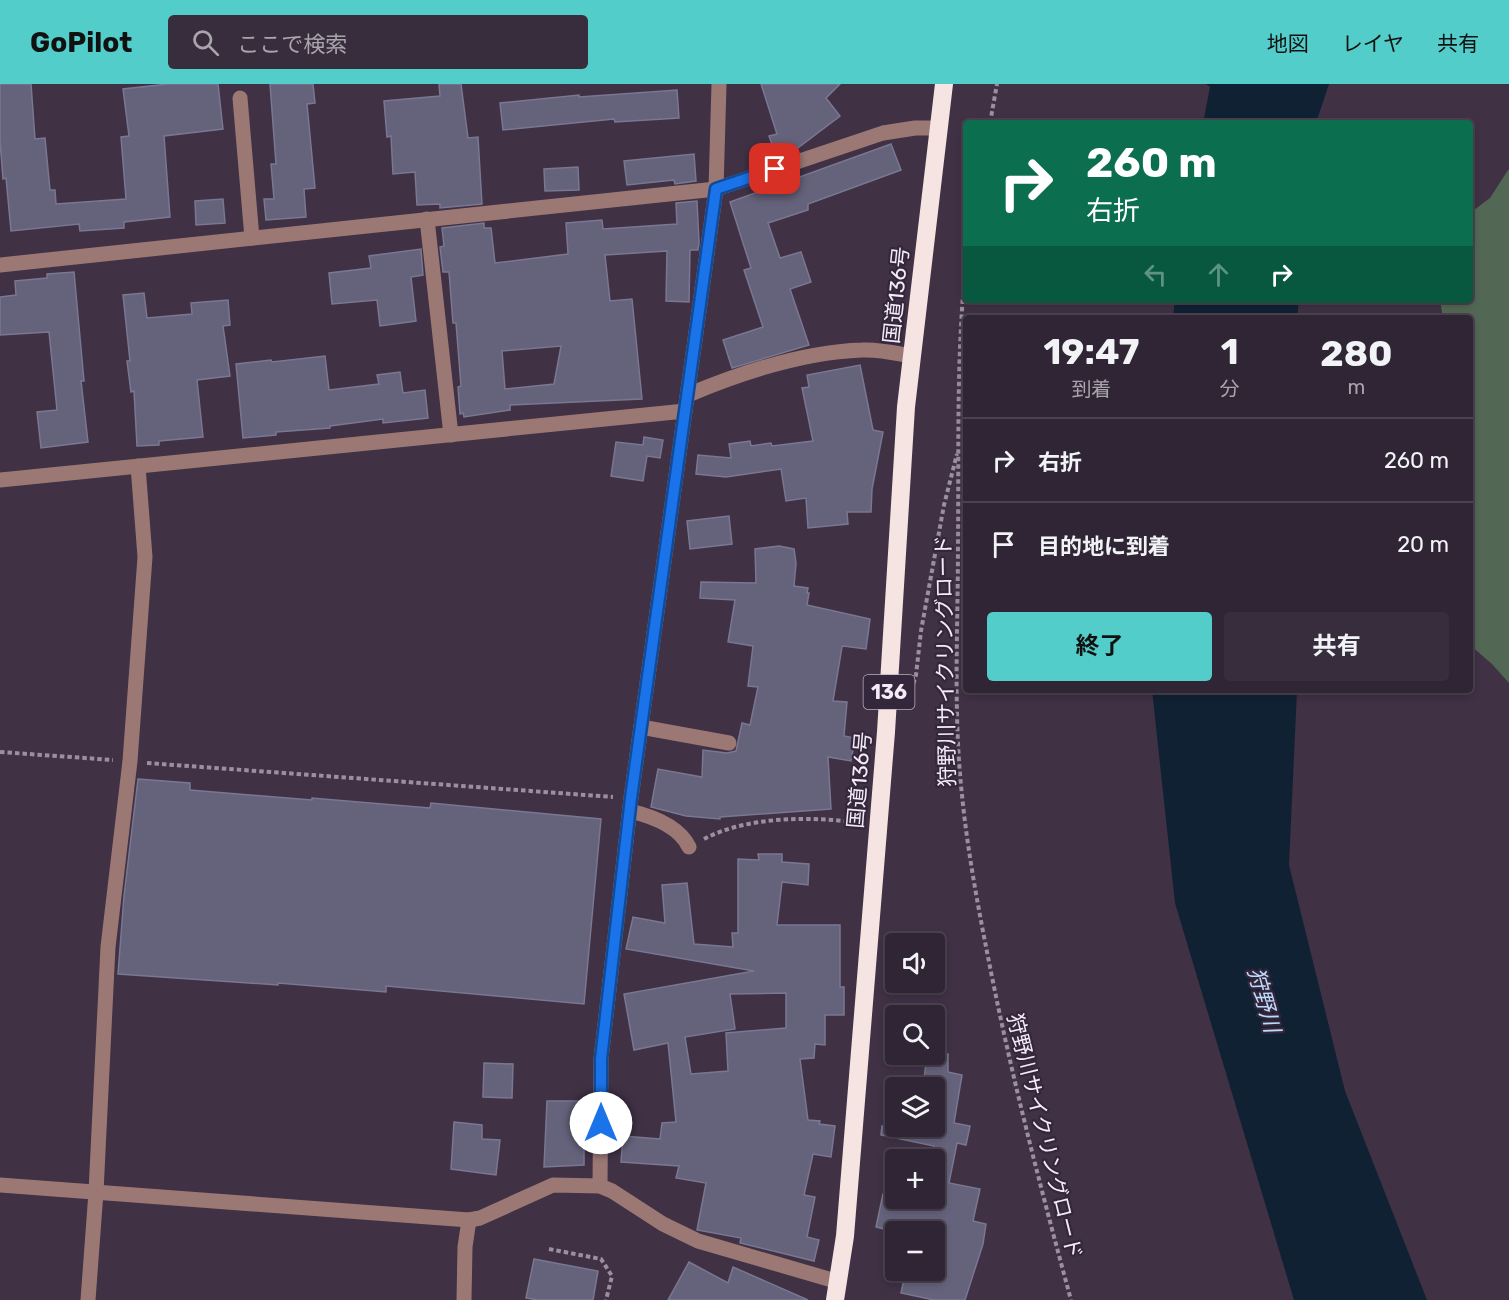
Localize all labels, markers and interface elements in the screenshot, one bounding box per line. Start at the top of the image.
search box [168,15,588,69]
text: GoPilot [30,26,132,59]
icon: search [189,26,222,59]
text: ここで検索 [237,31,347,58]
text: 地図 [1267,31,1309,56]
text: レイヤ [1342,31,1404,56]
text: 共有 [1437,31,1479,56]
text: 260 m [1086,138,1217,188]
pin [749,143,800,194]
icon: right [987,144,1065,222]
icon: arrive [758,152,791,185]
text: 右折 [1086,195,1140,227]
street label: 国道136号 [878,245,914,345]
icon: left [1139,258,1172,291]
icon: ahead [1202,258,1235,291]
icon: right [1265,258,1298,291]
text: 19:47 [1043,330,1139,373]
text: 1 [1221,330,1239,373]
text: 280 [1320,332,1393,375]
text: m [1347,375,1365,399]
text: 到着 [1071,377,1111,401]
text: 分 [1220,377,1240,401]
icon: right [987,444,1020,477]
text: 260 m [1384,447,1449,474]
text: 右折 [1038,449,1082,476]
icon: arrive [987,528,1020,561]
text: 20 m [1397,531,1449,558]
text: 目的地に到着 [1038,533,1170,560]
street label: 狩野川サイクリングロード [930,535,960,787]
button: 終了 [987,612,1212,681]
button: 共有 [1224,612,1449,681]
road number: 136 [864,675,914,709]
street label: 国道136号 [842,730,876,830]
map controls [885,933,945,1281]
button: sound [885,933,945,993]
water label: 狩野川 [1242,965,1287,1037]
button: search [885,1005,945,1065]
street label: 狩野川サイクリングロード [1002,1011,1088,1261]
button: layers [885,1077,945,1137]
position arrow [569,1091,633,1155]
button: + [885,1149,945,1209]
button: − [885,1221,945,1281]

